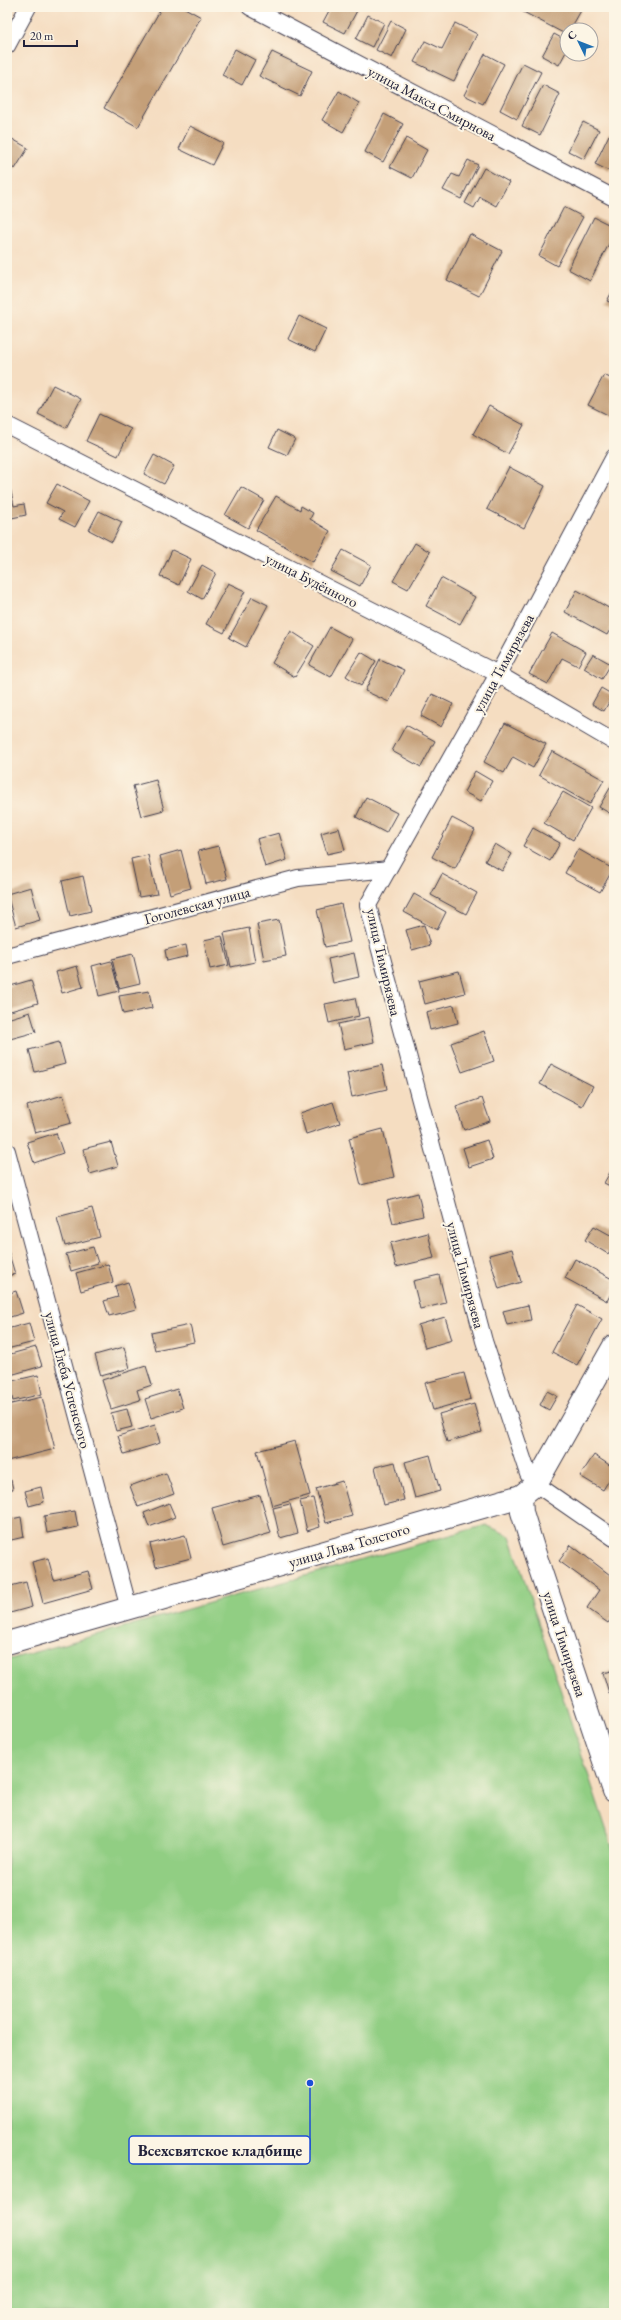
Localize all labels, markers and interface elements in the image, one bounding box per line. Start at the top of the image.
scale bar [24,22,77,48]
north arrow [559,22,599,62]
text: С [564,27,580,43]
text: 20 m [30,28,54,44]
street label: улица Макса Смирнова [365,61,499,145]
street label: улица Будённого [262,548,362,612]
street label: улица Тимирязева [468,610,538,716]
street label: Гоголевская улица [142,882,252,928]
street label: улица Тимирязева [362,906,406,1018]
street label: улица Тимирязева [443,1219,489,1331]
street label: улица Глеба Успенского [41,1310,95,1450]
street label: улица Льва Толстого [286,1519,412,1571]
street label: улица Тимирязева [539,1589,591,1699]
callout: Всехсвятское кладбище [129,2136,310,2164]
text: Всехсвятское кладбище [138,2140,303,2161]

